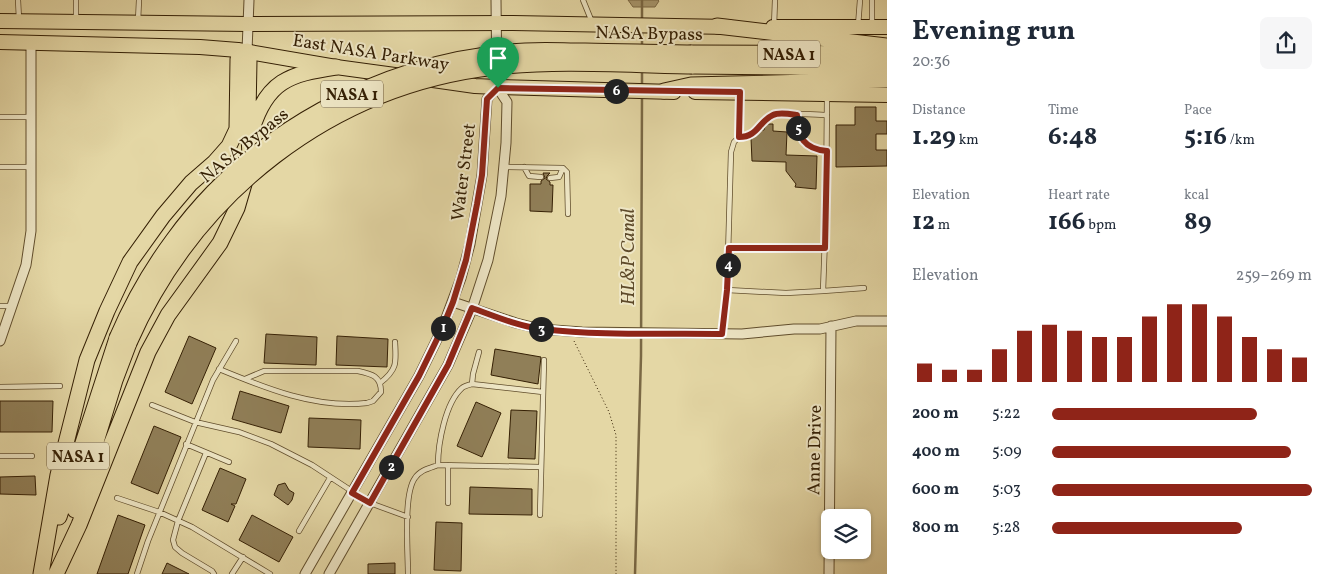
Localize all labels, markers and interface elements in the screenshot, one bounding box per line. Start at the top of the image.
text: Evening run [912,12,1076,51]
button: share [1260,17,1312,69]
street label: NASA Bypass [595,21,703,48]
street label: East NASA Parkway [291,29,451,78]
pin [477,37,519,88]
road number: NASA 1 [758,41,820,68]
icon: arrive [484,44,512,72]
text: 20:36 [912,51,950,73]
pin: 6 [604,78,628,104]
road number: NASA 1 [321,80,383,108]
text: 6 [613,82,620,101]
text: Distance [912,101,966,120]
text: Time [1048,101,1079,120]
text: Pace [1184,101,1212,120]
street label: NASA Bypass [195,103,295,190]
pin: 5 [786,116,810,140]
text: 5 [795,119,802,138]
text: 1.29 [912,120,956,155]
text: 6:48 [1048,120,1097,155]
text: 5:16 [1184,120,1227,155]
street label: Water Street [446,122,483,223]
text: km [956,131,979,150]
text: /km [1227,131,1255,150]
text: Elevation [912,186,970,205]
text: Heart rate [1048,186,1110,205]
text: kcal [1184,186,1209,205]
text: 12 [912,205,935,240]
text: 166 [1048,205,1086,240]
text: 89 [1184,205,1211,240]
water label: HL&P Canal [616,208,642,306]
text: m [935,216,950,235]
text: bpm [1086,216,1116,235]
pin: 4 [716,252,740,278]
text: 4 [724,256,733,275]
text: Elevation [912,265,979,287]
text: 259–269 m [1236,265,1312,287]
pin: 1 [430,316,456,340]
pin: 3 [528,316,554,342]
text: 1 [441,319,446,338]
text: 3 [538,320,545,339]
text: 200 m [912,403,959,425]
text: 5:22 [992,403,1021,425]
street label: Anne Drive [802,405,829,495]
text: 400 m [912,441,960,463]
text: 5:09 [992,441,1022,463]
road number: NASA 1 [47,442,109,470]
pin: 2 [378,454,404,480]
text: 2 [388,458,395,477]
text: 600 m [912,479,959,501]
text: 5:03 [992,479,1021,501]
map controls [821,509,871,559]
button: layers [821,509,871,559]
text: 800 m [912,517,959,539]
text: 5:28 [992,517,1020,539]

